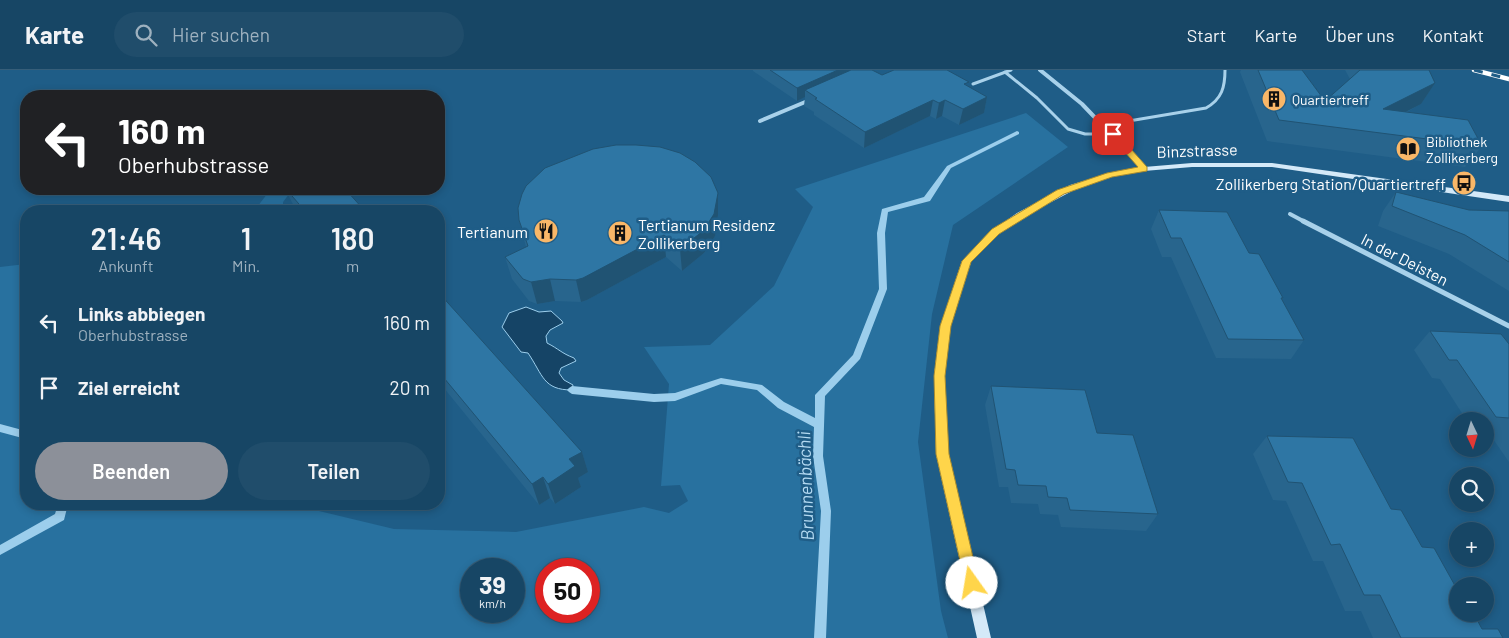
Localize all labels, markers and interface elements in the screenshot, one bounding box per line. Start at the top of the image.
search box [114,12,464,57]
text: Karte [25,20,84,49]
icon: search [132,21,160,49]
text: Hier suchen [172,23,270,46]
text: Start [1187,24,1226,46]
text: Karte [1254,24,1297,46]
text: Über uns [1325,24,1394,46]
text: Kontakt [1422,24,1484,46]
building icon: Quartiertreff [1261,86,1287,112]
place label: Quartiertreff [1292,91,1369,108]
text: 160 m [118,109,205,151]
icon: left [35,110,100,175]
pin [1092,113,1134,155]
icon: arrive [1099,120,1127,148]
place label: Bibliothek Zollikerberg [1426,133,1498,166]
library icon: Bibliothek Zollikerberg [1395,136,1421,162]
street label: Binzstrasse [1156,139,1238,161]
text: Oberhubstrasse [118,151,269,177]
bus stop icon: Zollikerberg Station/Quartiertreff [1451,170,1477,196]
place label: Zollikerberg Station/Quartiertreff [1216,174,1446,193]
place label: Tertianum Residenz Zollikerberg [638,215,775,252]
restaurant icon: Tertianum [533,218,559,244]
text: 21:46 [91,220,161,256]
text: 1 [241,220,251,256]
text: 180 [331,220,374,256]
building icon: Tertianum Residenz Zollikerberg [607,220,633,246]
place label: Tertianum [457,222,528,241]
street label: In der Deisten [1358,229,1452,289]
text: Ankunft [98,256,154,275]
text: Min. [232,256,260,275]
text: m [346,256,359,275]
text: Links abbiegen [78,302,205,325]
icon: left [35,309,63,337]
text: 160 m [383,311,430,334]
text: Oberhubstrasse [78,325,188,344]
icon: arrive [35,374,63,402]
text: Ziel erreicht [78,376,180,399]
text: 20 m [390,376,430,399]
north arrow [1449,412,1494,458]
map controls [1449,412,1494,622]
water label: Brunnenbächli [792,430,818,541]
button: Beenden [35,442,228,500]
button: Teilen [238,442,430,500]
button: search [1449,467,1494,512]
button: + [1449,522,1494,567]
position arrow [945,556,997,608]
speed limit sign: 50 [535,558,600,623]
text: 39 [479,569,506,599]
button: − [1449,577,1494,622]
text: km/h [479,596,506,610]

